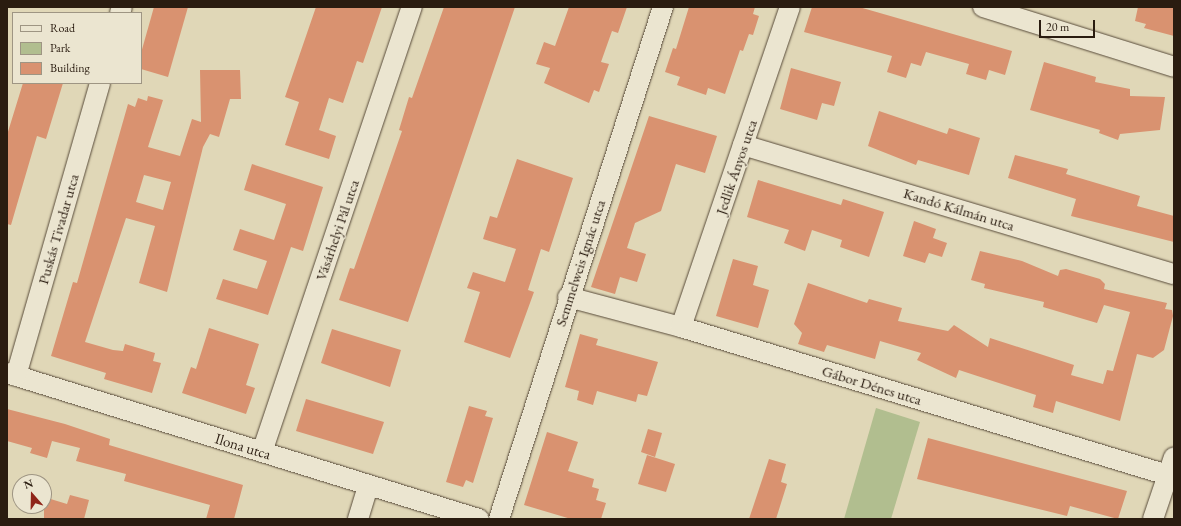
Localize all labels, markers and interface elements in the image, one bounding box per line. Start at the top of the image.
legend [12,12,142,84]
scale bar [1041,12,1097,38]
text: 20 m [1046,19,1069,35]
text: Road [50,20,75,36]
text: Park [50,40,70,56]
text: Building [50,60,90,76]
street label: Jedlik Ányos utca [711,117,761,217]
street label: Puskás Tivadar utca [34,172,82,286]
street label: Vásárhelyi Pál utca [311,177,363,283]
street label: Kandó Kálmán utca [901,184,1017,234]
street label: Semmelweis Ignác utca [551,197,609,329]
street label: Gábor Dénes utca [820,361,924,409]
street label: Ilona utca [213,429,273,463]
north arrow [12,474,52,514]
text: N [22,476,35,492]

